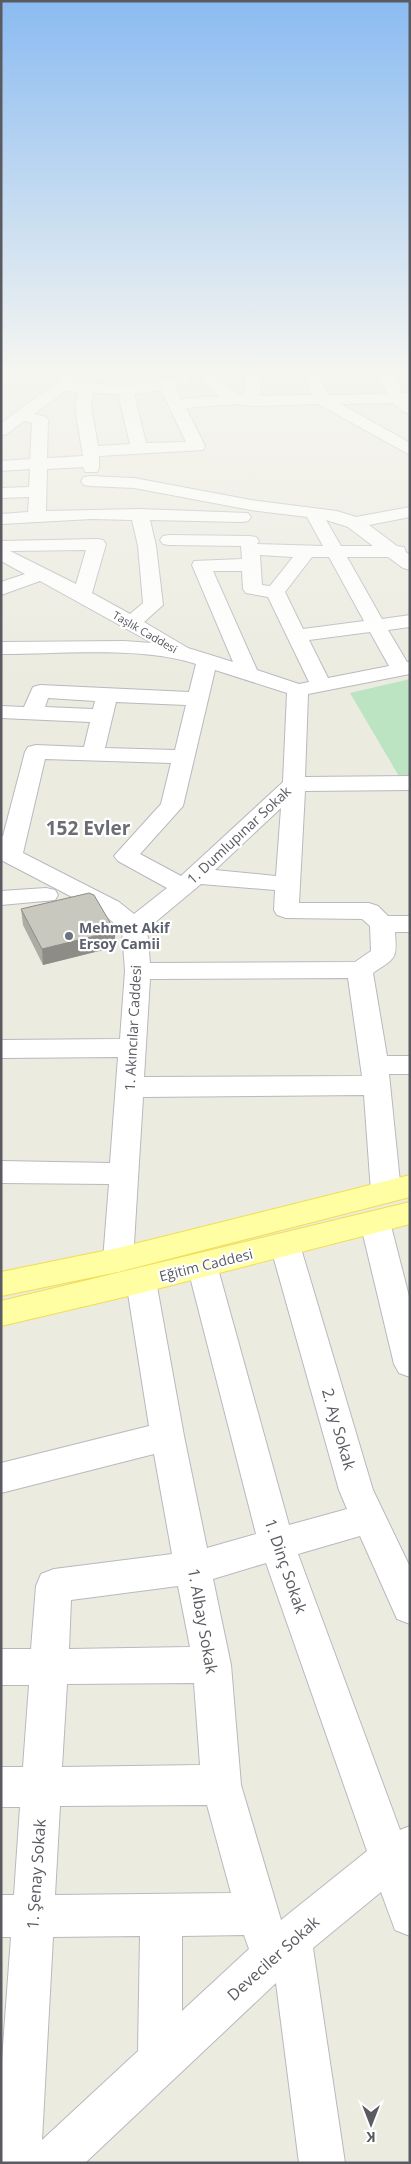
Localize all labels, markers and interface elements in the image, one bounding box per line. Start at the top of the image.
street label: Taşlık Caddesi [110,607,180,656]
street label: 1. Dumlupınar Sokak [183,781,295,888]
district label: 152 Evler [46,815,131,841]
place label: Mehmet Akif Ersoy Camii [79,918,171,953]
marker: Mehmet Akif Ersoy Camii [63,930,75,942]
street label: 1. Akıncılar Caddesi [120,964,145,1092]
street label: Eğitim Caddesi [157,1244,255,1285]
street label: 2. Ay Sokak [317,1386,361,1473]
street label: 1. Dinç Sokak [260,1516,313,1617]
street label: 1. Albay Sokak [183,1567,223,1676]
street label: 1. Şenay Sokak [21,1818,51,1930]
street label: Deveciler Sokak [222,1910,324,2005]
north arrow [346,2099,396,2149]
text: K [366,2128,376,2147]

